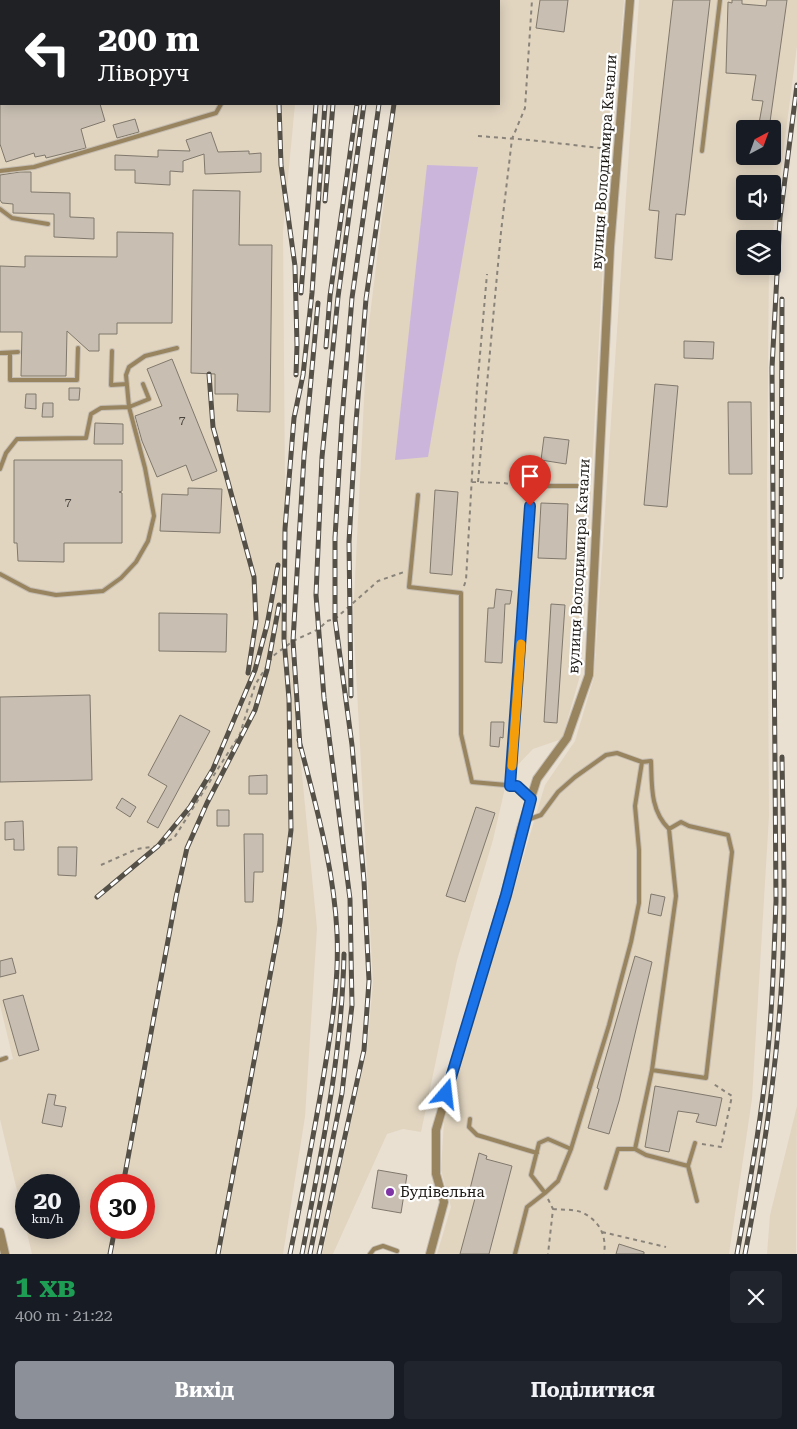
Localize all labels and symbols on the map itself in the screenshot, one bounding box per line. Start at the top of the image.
street label: вулиця Володимира Качали [588,54,620,270]
north arrow [736,120,781,165]
house number: 7 [179,413,186,427]
pin [509,455,551,506]
street label: вулиця Володимира Качали [564,458,594,674]
house number: 7 [65,495,72,509]
position arrow [419,1067,471,1119]
speed limit sign: 30 [90,1174,155,1239]
place label: Будівельна [400,1183,485,1201]
marker: Будівельна [384,1186,396,1198]

